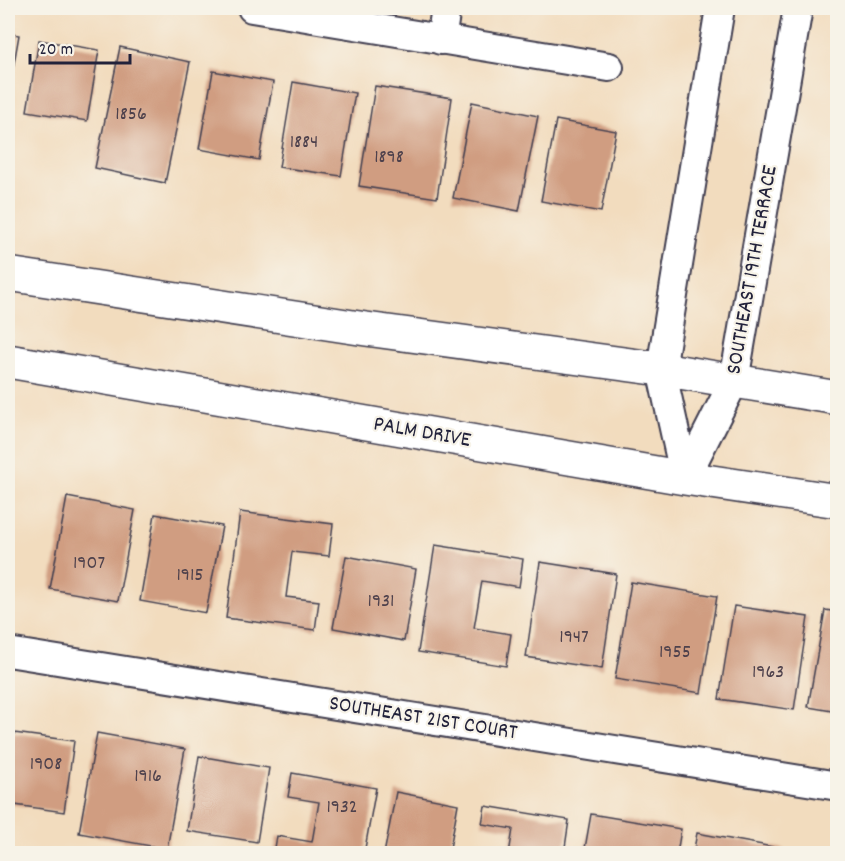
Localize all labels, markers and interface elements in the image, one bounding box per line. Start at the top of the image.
scale bar [30,27,130,65]
text: 20 m [39,38,73,63]
house number: 1856 [115,101,147,129]
house number: 1884 [290,129,318,157]
house number: 1898 [374,144,404,172]
street label: SOUTHEAST 19TH TERRACE [719,163,787,377]
street label: PALM DRIVE [371,409,473,457]
house number: 1907 [73,550,105,578]
house number: 1915 [176,562,204,590]
house number: 1931 [368,588,394,616]
house number: 1947 [559,624,589,652]
house number: 1955 [659,639,691,667]
house number: 1963 [752,659,784,687]
street label: SOUTHEAST 21ST COURT [327,689,520,749]
house number: 1908 [30,751,62,779]
house number: 1916 [134,763,162,791]
house number: 1932 [326,794,358,822]

